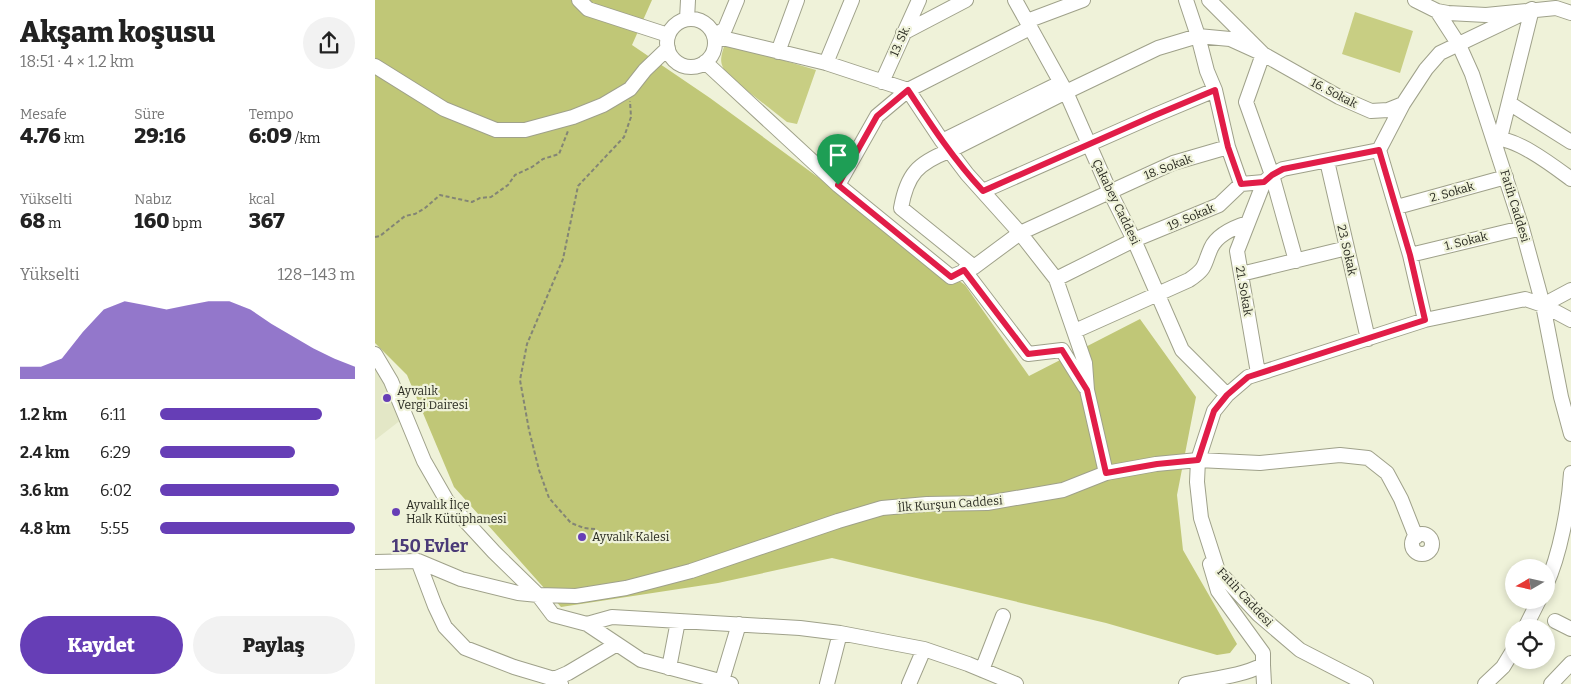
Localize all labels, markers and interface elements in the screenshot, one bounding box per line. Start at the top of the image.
text: Akşam koşusu [20,16,215,49]
button: share [303,17,355,69]
street label: 13. Sk. [887,23,913,59]
text: 18:51 · 4 × 1.2 km [20,52,134,71]
street label: 16. Sokak [1308,75,1360,111]
text: Mesafe [20,106,67,123]
text: Süre [134,106,165,123]
text: Tempo [249,106,294,123]
text: 4.76 [20,123,61,149]
text: 29:16 [134,123,186,149]
text: 6:09 [249,123,292,149]
text: km [61,130,85,147]
text: /km [292,130,320,147]
pin [817,134,859,185]
icon: arrive [824,141,852,169]
street label: 18. Sokak [1142,151,1194,183]
street label: Çakabey Caddesi [1089,157,1143,247]
street label: Fatih Caddesi [1497,168,1533,244]
street label: 2. Sokak [1428,179,1476,205]
text: Yükselti [20,191,72,208]
text: Nabız [134,191,172,208]
text: kcal [249,191,275,208]
street label: 19. Sokak [1165,201,1217,233]
text: 68 [20,208,45,234]
text: 160 [134,208,169,234]
text: 367 [249,208,285,234]
text: m [45,215,61,232]
text: bpm [169,215,202,232]
street label: 23. Sokak [1334,223,1360,277]
street label: 1. Sokak [1443,229,1489,253]
text: Yükselti [20,265,80,284]
text: 128–143 m [278,265,355,284]
street label: 21. Sokak [1233,265,1255,317]
place label: Ayvalık Vergi Dairesi [397,384,468,412]
marker: Ayvalık Vergi Dairesi [381,392,393,404]
text: 1.2 km [20,405,67,424]
text: 6:11 [100,405,126,424]
text: 2.4 km [20,443,70,462]
text: 6:29 [100,443,131,462]
text: 3.6 km [20,481,69,500]
text: 6:02 [100,481,132,500]
street label: İlk Kurşun Caddesi [897,492,1003,515]
place label: Ayvalık İlçe Halk Kütüphanesi [406,497,507,526]
marker: Ayvalık İlçe Halk Kütüphanesi [390,506,402,518]
text: 4.8 km [20,519,71,538]
text: 5:55 [100,519,129,538]
place label: Ayvalık Kalesi [592,530,670,544]
marker: Ayvalık Kalesi [576,531,588,543]
district label: 150 Evler [392,535,469,557]
north arrow [1505,559,1555,609]
map controls [1505,559,1555,669]
street label: Fatih Caddesi [1214,565,1276,629]
button: Kaydet [20,616,183,674]
button: Paylaş [193,616,355,674]
button: locate [1505,619,1555,669]

